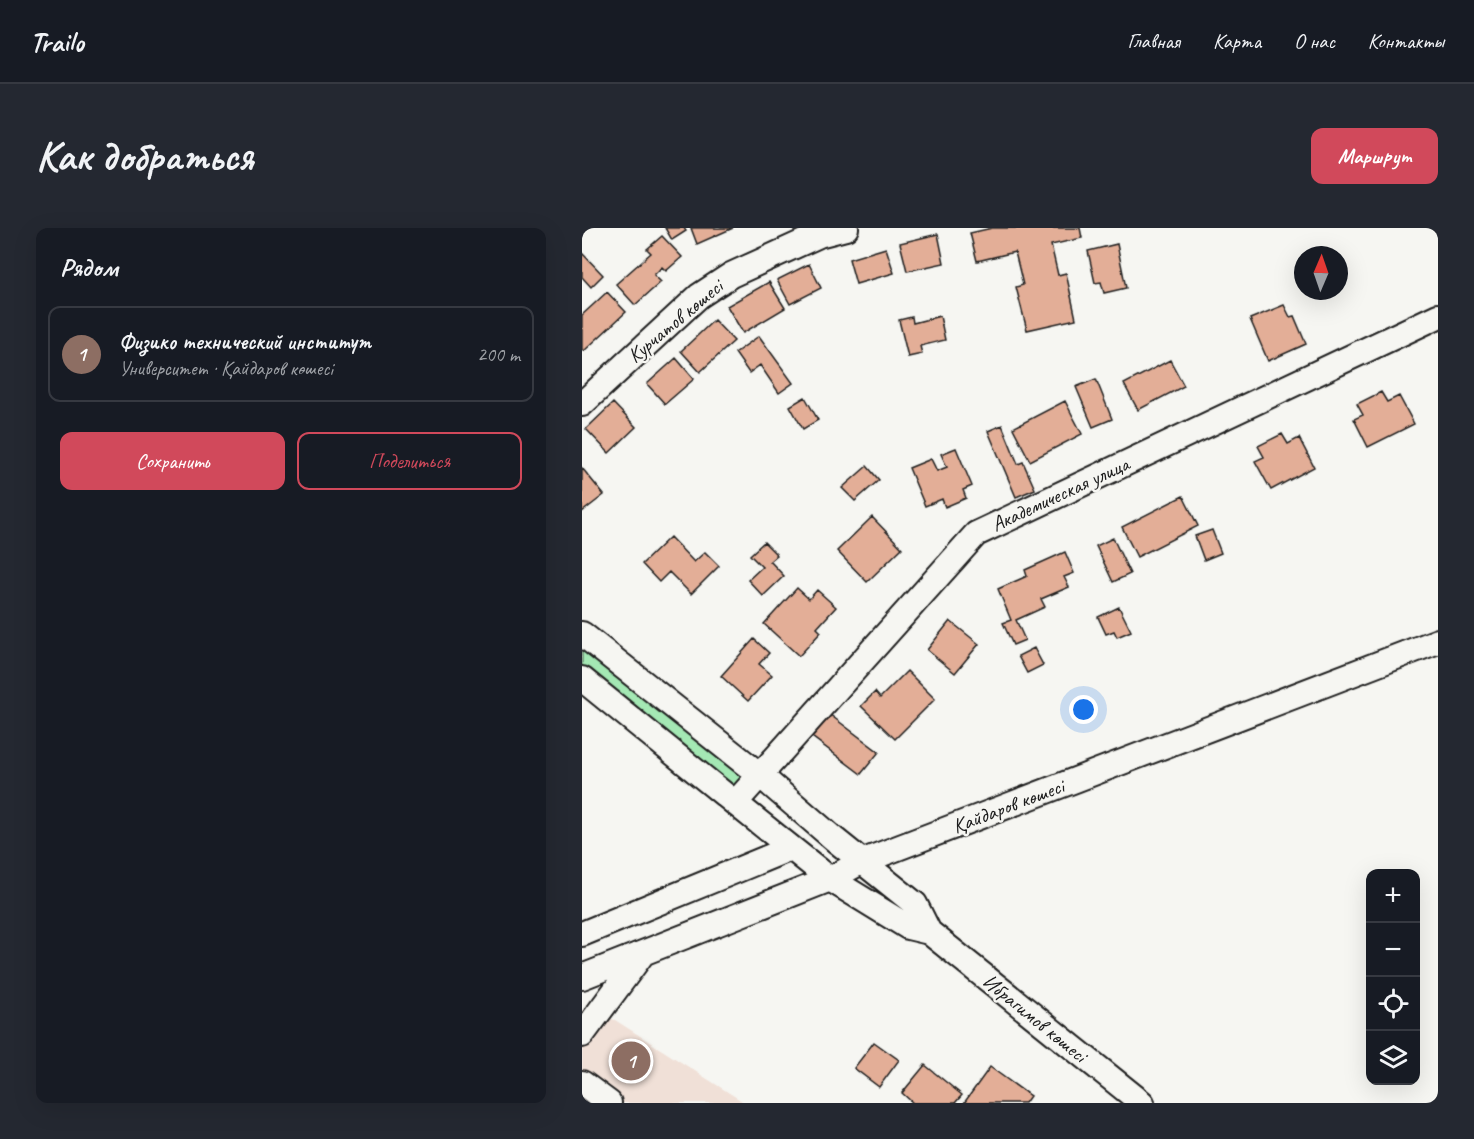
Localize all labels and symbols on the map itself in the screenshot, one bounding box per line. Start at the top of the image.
north arrow [1294,246,1348,300]
street label: Курчатов көшесі [622,272,730,368]
street label: Академическая улица [987,450,1135,537]
your location [1069,695,1098,724]
street label: Қайдаров көшесі [948,772,1070,839]
street label: Ибрагимов көшесі [978,968,1095,1070]
pin: 1 [611,1038,650,1084]

